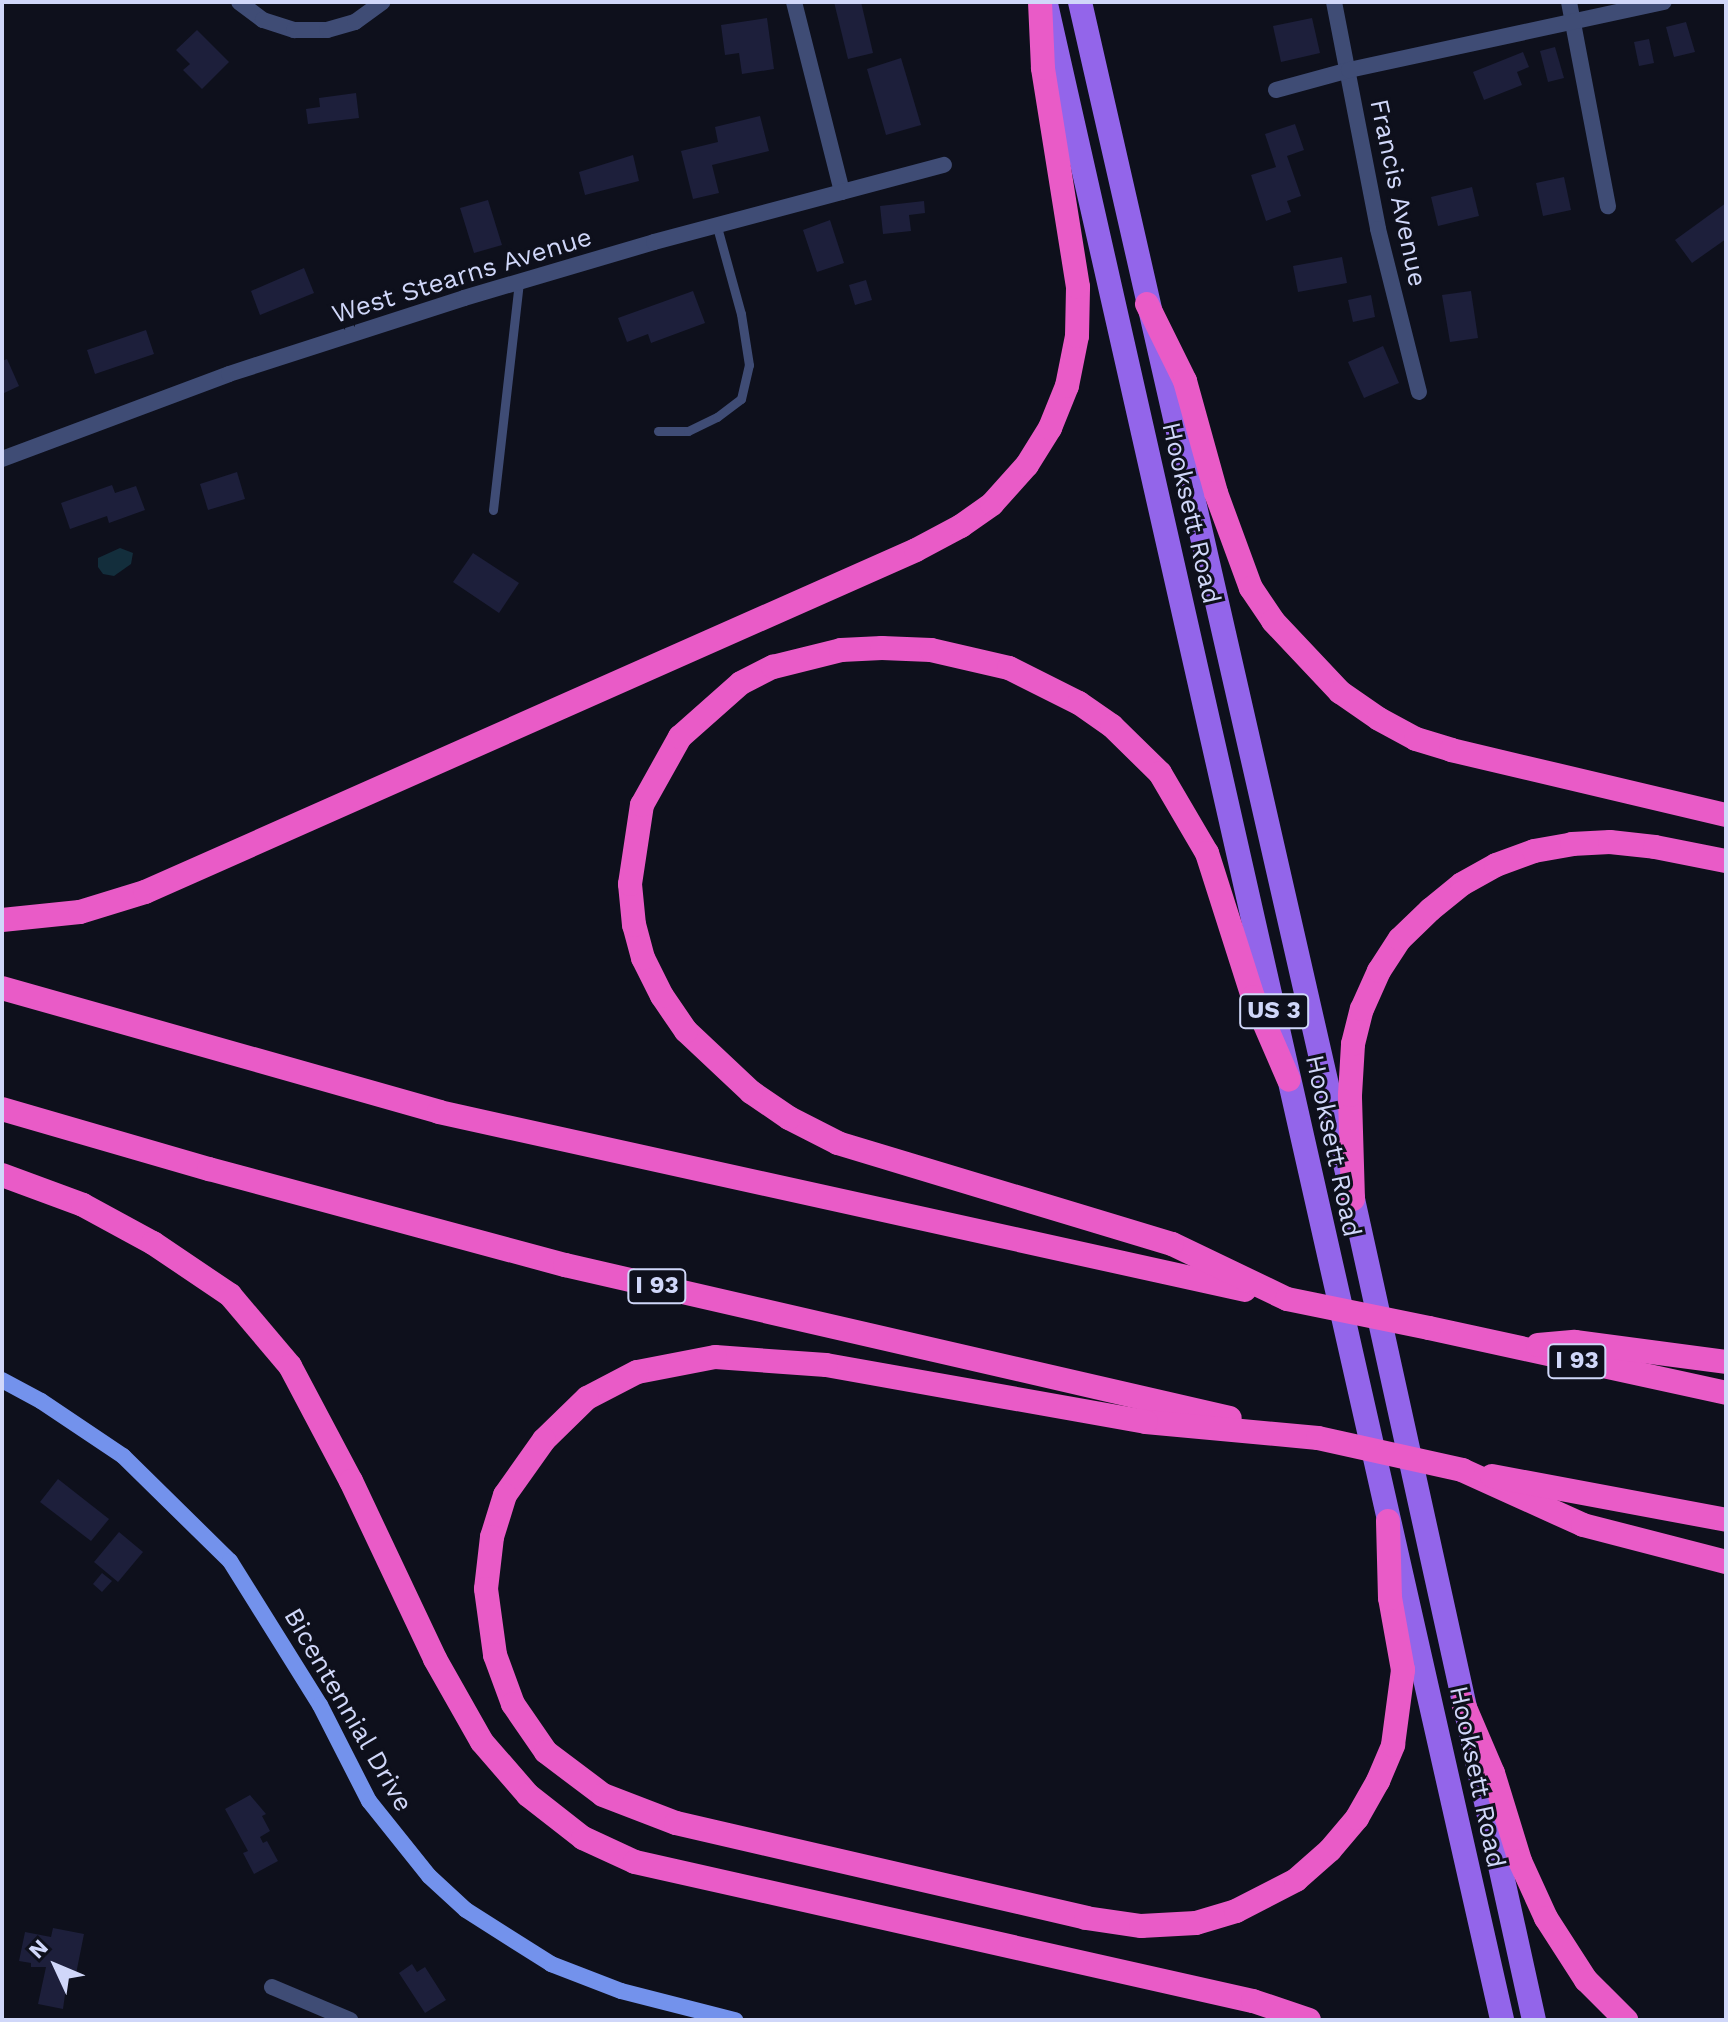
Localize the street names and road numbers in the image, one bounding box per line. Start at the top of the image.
street label: Francis Avenue [1363,96,1433,290]
street label: West Stearns Avenue [328,221,596,331]
street label: Hooksett Road [1155,419,1227,607]
road number: US 3 [1238,991,1310,1031]
street label: Hooksett Road [1298,1052,1368,1240]
road number: I 93 [627,1266,687,1306]
road number: I 93 [1547,1341,1607,1381]
street label: Bicentennial Drive [277,1602,419,1818]
street label: Hooksett Road [1442,1683,1512,1871]

